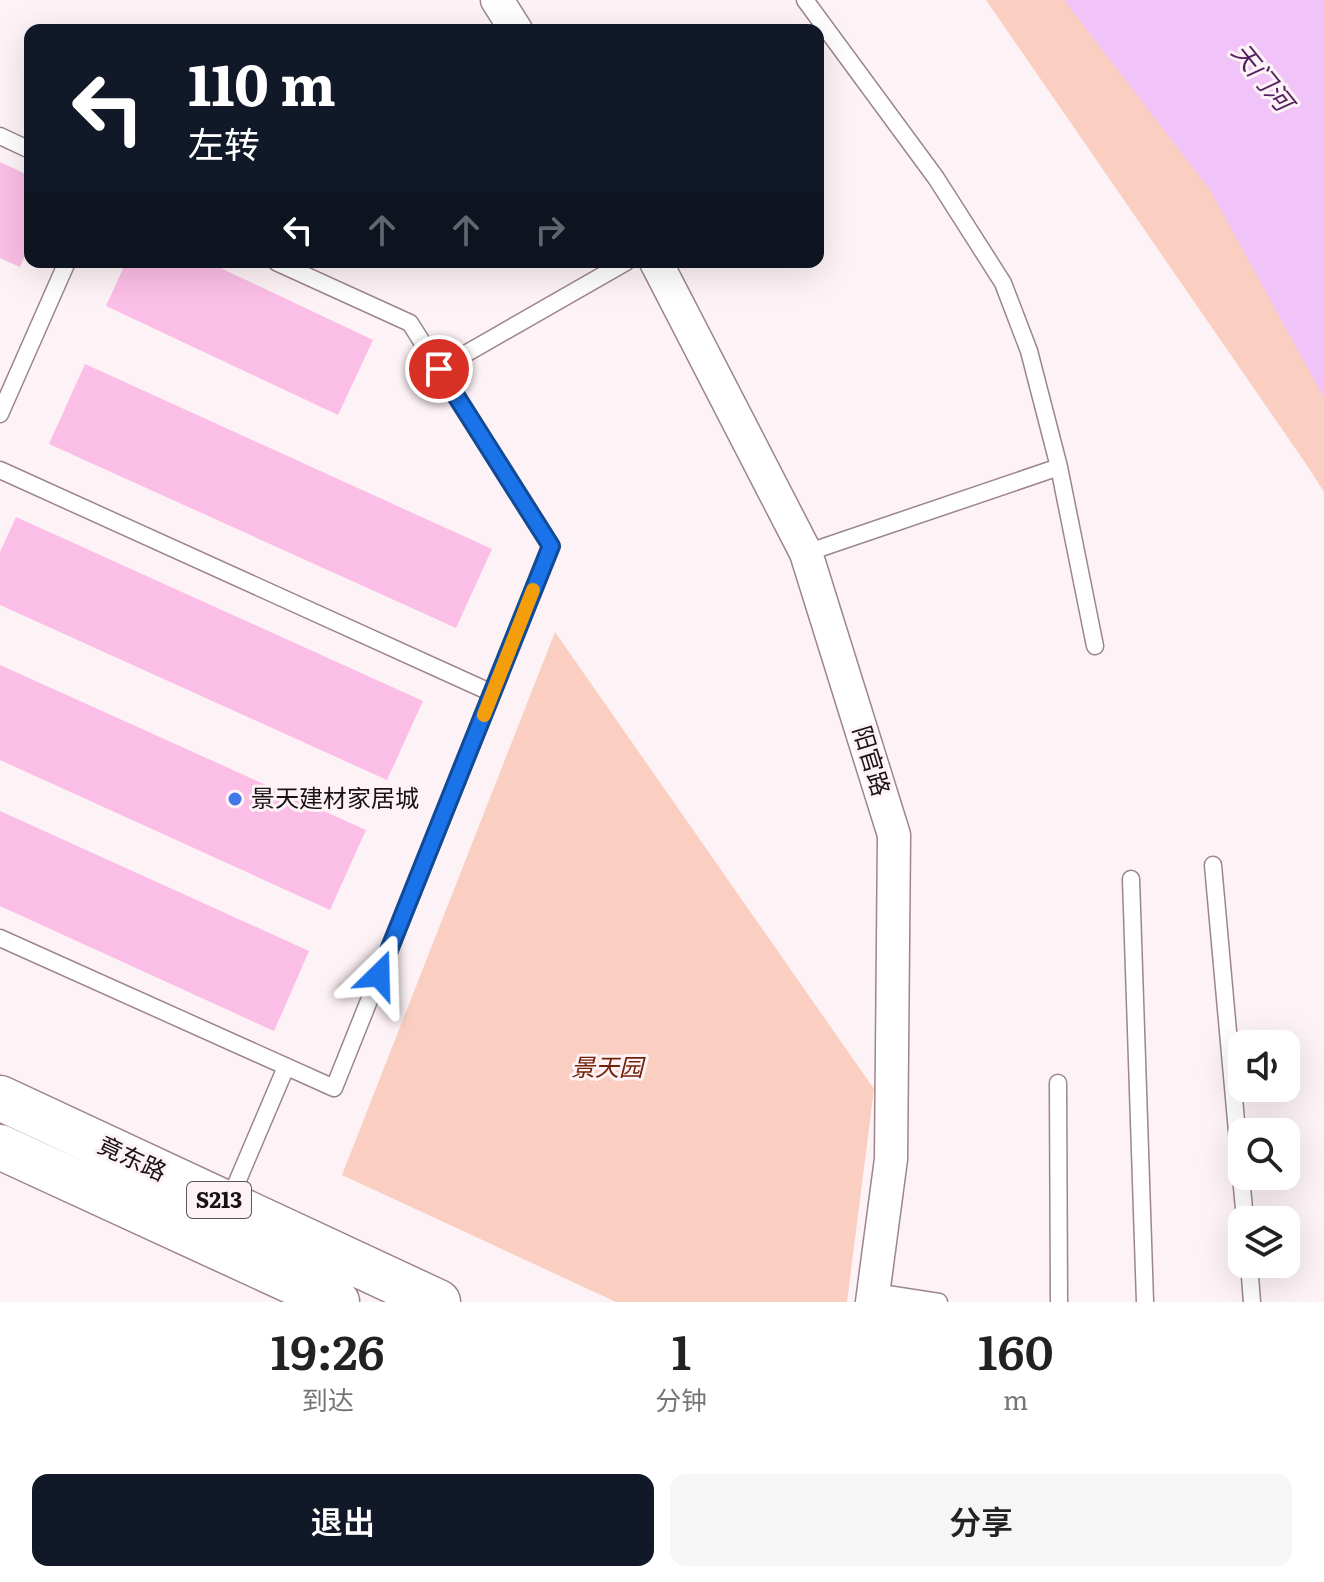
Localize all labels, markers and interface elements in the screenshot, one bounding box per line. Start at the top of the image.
water label: 天门河 [1224,33,1307,122]
text: 110 m [188,40,336,123]
icon: left [56,56,160,160]
text: 左转 [188,116,260,169]
icon: left [276,208,320,252]
icon: ahead [360,208,404,252]
icon: ahead [444,208,488,252]
icon: right [528,208,572,252]
pin [405,335,473,403]
icon: arrive [417,347,461,391]
street label: 阳官路 [846,721,901,800]
place label: 景天建材家居城 [251,779,419,814]
marker: 景天建材家居城 [226,790,244,808]
position arrow [337,933,421,1017]
map controls [1228,1030,1300,1278]
button: sound [1228,1030,1300,1102]
park label: 景天园 [571,1048,646,1083]
button: search [1228,1118,1300,1190]
street label: 竟东路 [93,1126,173,1188]
road number: S213 [187,1182,251,1218]
button: layers [1228,1206,1300,1278]
text: 19:26 [271,1314,385,1385]
text: 1 [671,1314,691,1385]
text: 160 [978,1314,1053,1385]
text: 到达 [302,1379,354,1418]
text: 分钟 [655,1379,707,1418]
text: m [1003,1379,1028,1418]
button: 退出 [32,1474,654,1566]
button: 分享 [670,1474,1292,1566]

